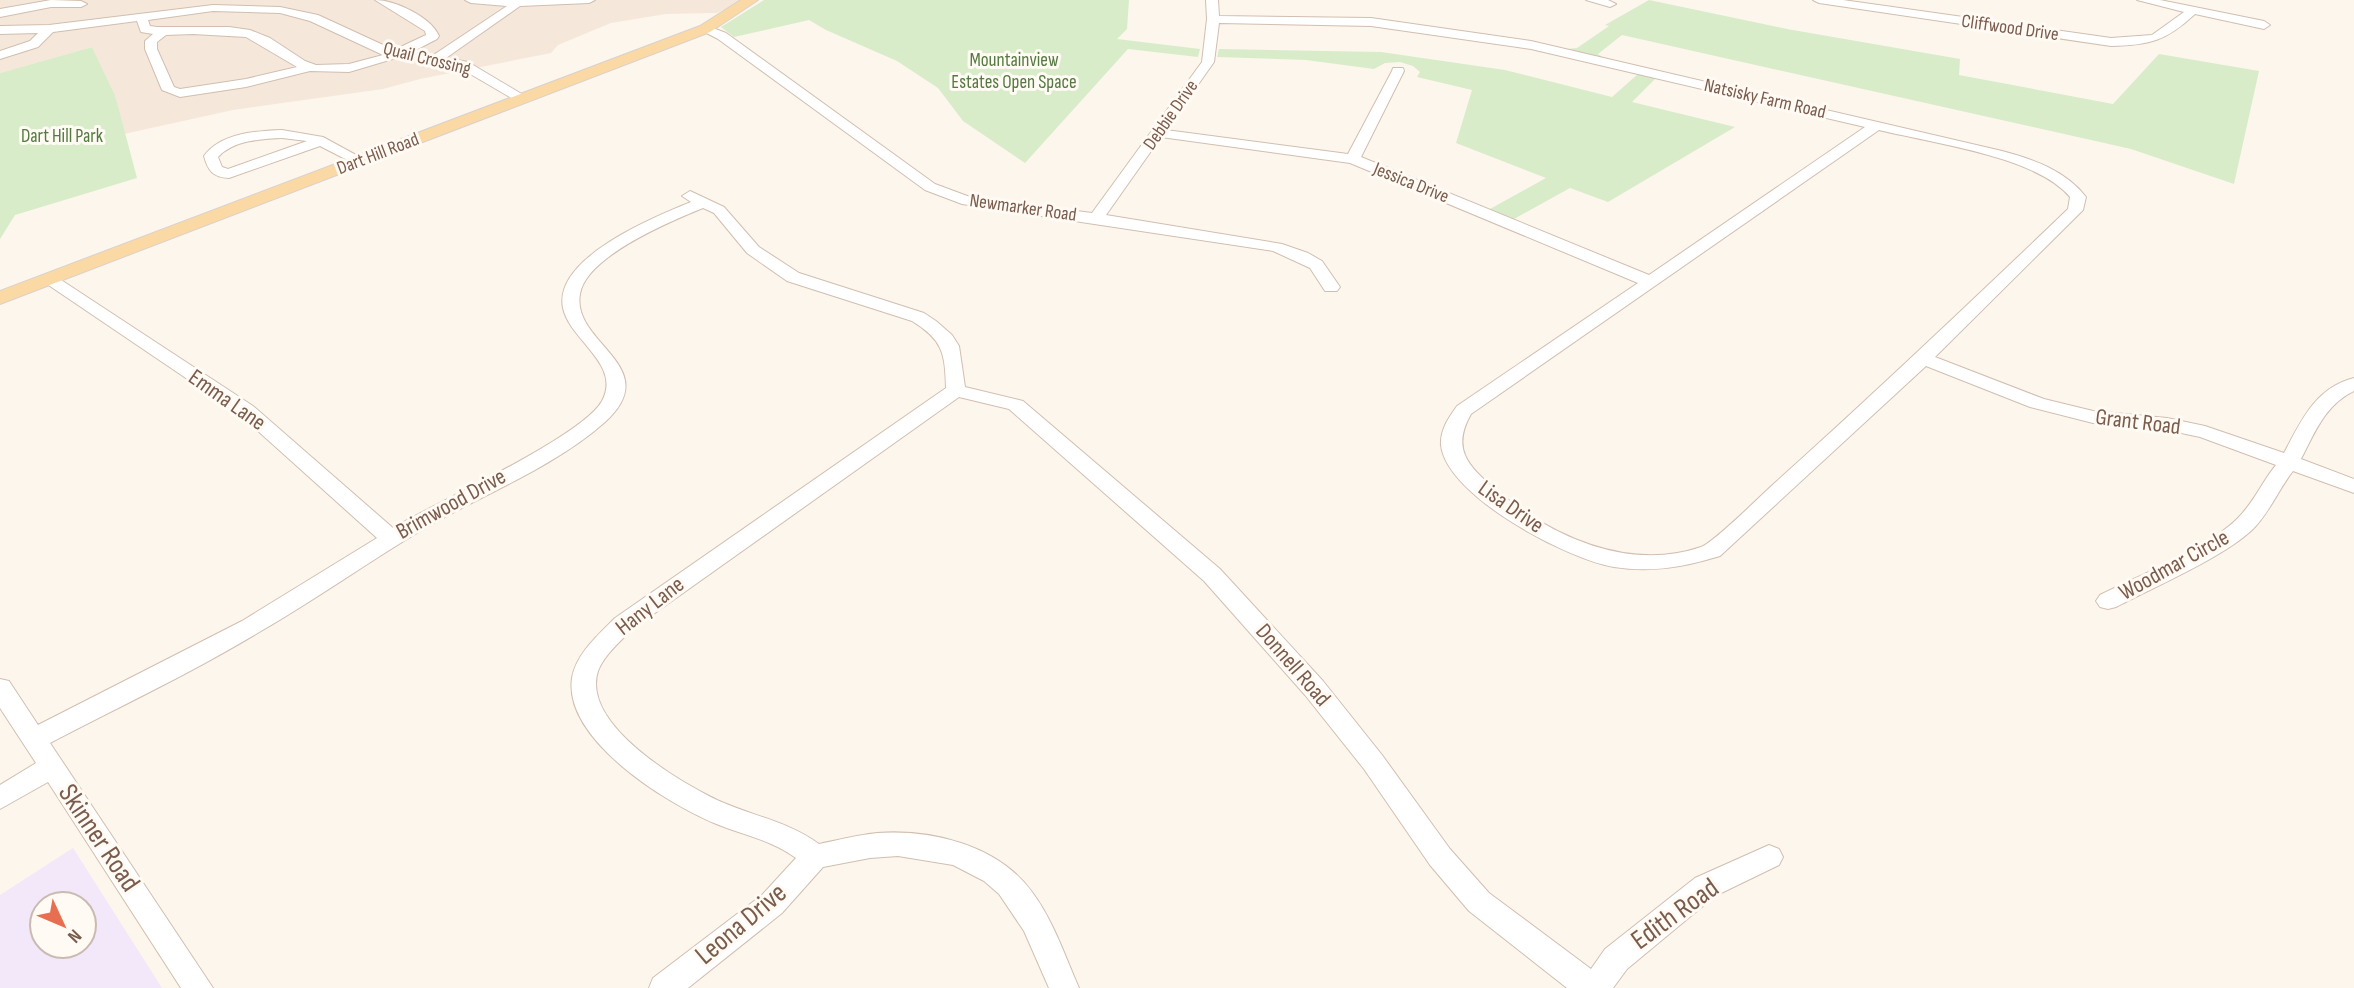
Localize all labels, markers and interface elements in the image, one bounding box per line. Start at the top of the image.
street label: Cliffwood Drive [1960,10,2060,46]
street label: Quail Crossing [381,37,474,81]
park label: Mountainview Estates Open Space [951,49,1077,94]
street label: Natsisky Farm Road [1702,74,1828,124]
street label: Debbie Drive [1139,76,1203,154]
park label: Dart Hill Park [21,125,104,148]
street label: Dart Hill Road [334,128,422,180]
street label: Jessica Drive [1369,157,1452,209]
street label: Newmarker Road [968,189,1078,227]
street label: Emma Lane [183,363,271,437]
street label: Grant Road [2094,403,2182,441]
street label: Brimwood Drive [391,462,511,546]
street label: Lisa Drive [1473,474,1549,540]
street label: Woodmar Circle [2114,523,2234,607]
street label: Hany Lane [610,571,690,641]
street label: Donnell Road [1250,618,1336,712]
street label: Skinner Road [51,778,147,898]
street label: Edith Road [1625,871,1725,957]
street label: Leona Drive [689,876,793,972]
north arrow [28,890,98,960]
text: N [62,924,86,947]

